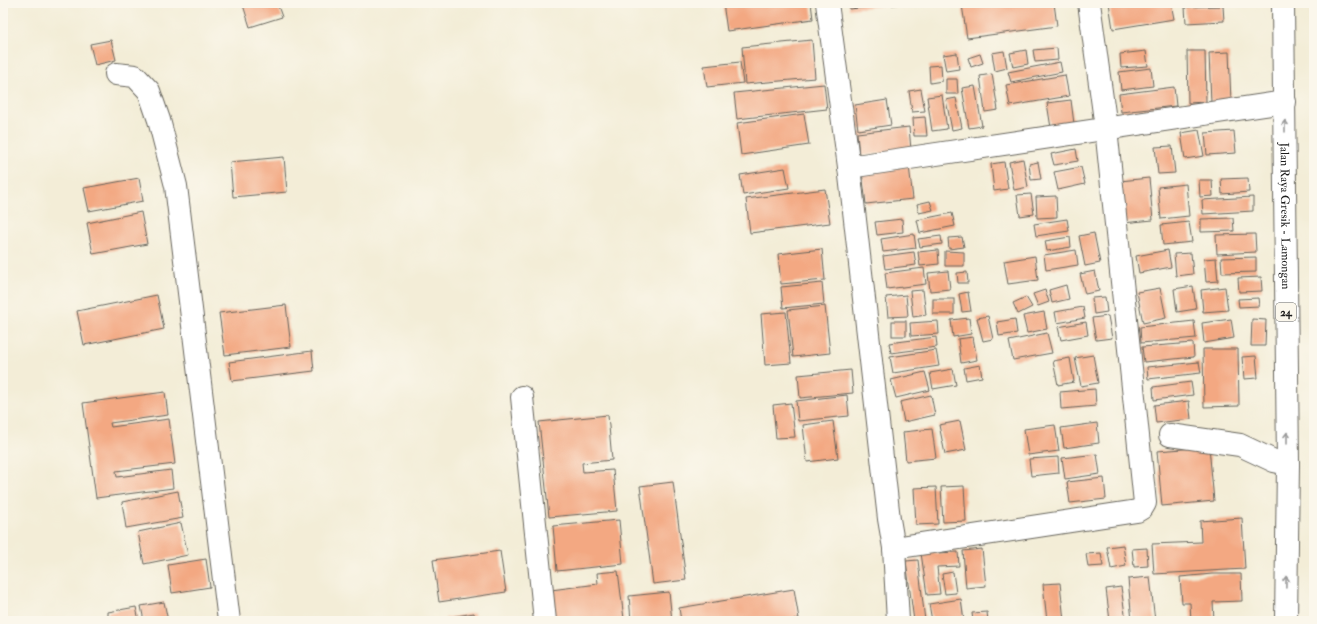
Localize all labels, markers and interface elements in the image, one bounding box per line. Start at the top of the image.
one-way arrow [1281,120,1289,133]
street label: Jalan Raya Gresik - Lamongan [1277,141,1294,290]
road number: 24 [1276,303,1296,321]
one-way arrow [1284,432,1291,445]
one-way arrow [1283,576,1290,589]

